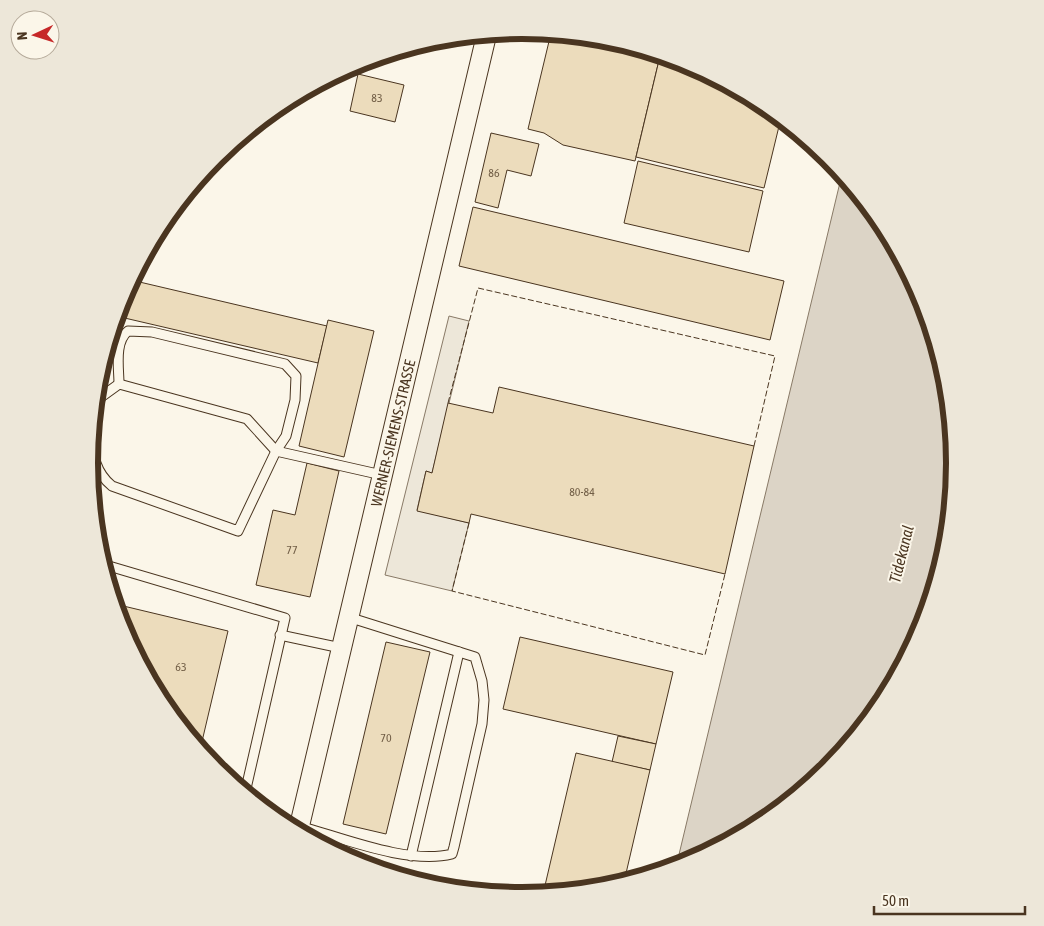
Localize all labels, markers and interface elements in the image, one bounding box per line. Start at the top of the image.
north arrow [10,10,60,60]
text: N [14,31,30,41]
house number: 83 [371,91,383,105]
house number: 86 [488,166,500,180]
street label: WERNER-SIEMENS-STRASSE [367,357,418,508]
house number: 80-84 [569,485,595,499]
water label: Tidekanal [885,523,917,585]
house number: 77 [286,543,298,557]
house number: 63 [175,660,187,674]
house number: 70 [380,731,392,745]
scale bar [874,884,1025,916]
text: 50 m [882,892,909,909]

